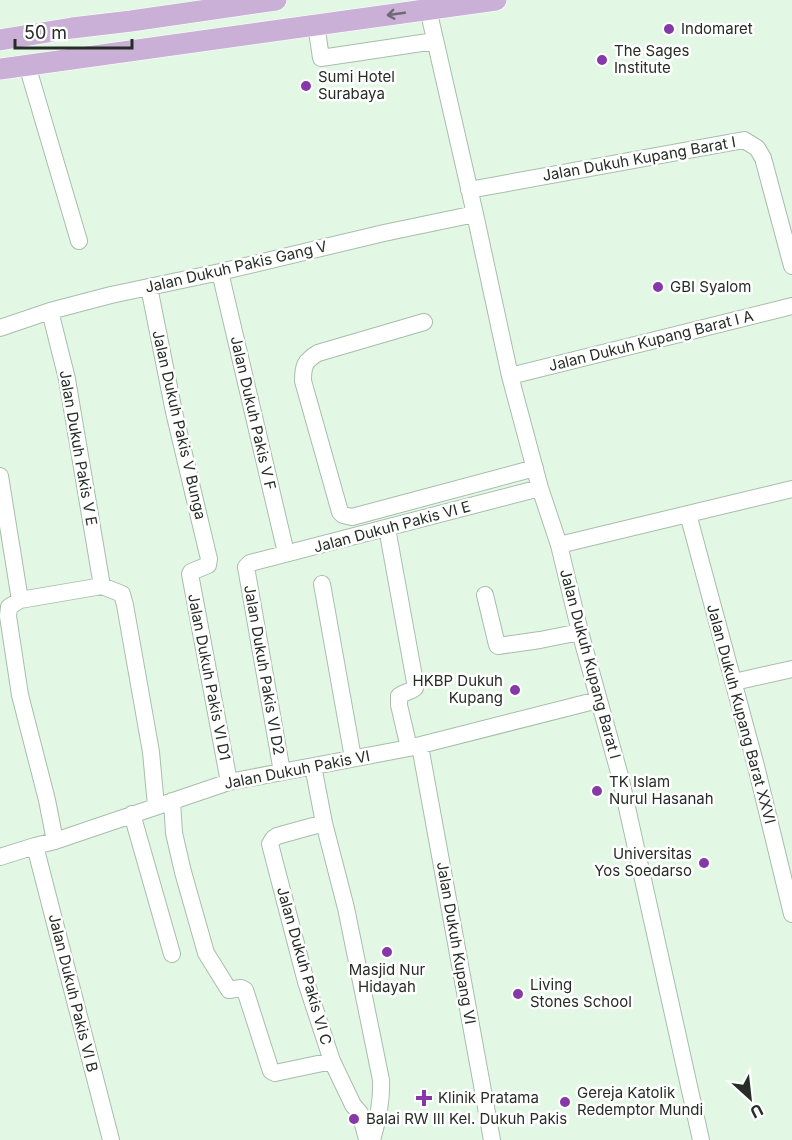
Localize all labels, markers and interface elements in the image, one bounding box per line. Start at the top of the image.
one-way arrow [387,8,406,19]
scale bar [15,12,132,50]
place label: Indomaret [681,19,753,38]
text: 50 m [24,22,67,43]
marker: Indomaret [662,22,676,36]
place label: The Sages Institute [614,41,690,77]
marker: The Sages Institute [595,53,609,67]
place label: Sumi Hotel Surabaya [318,67,395,103]
marker: Sumi Hotel Surabaya [299,79,313,93]
street label: Jalan Dukuh Kupang Barat I [541,132,737,185]
street label: Jalan Dukuh Pakis Gang V [143,236,329,297]
place label: GBI Syalom [670,277,751,296]
marker: GBI Syalom [651,280,665,294]
street label: Jalan Dukuh Kupang Barat I A [546,306,755,375]
street label: Jalan Dukuh Pakis V Bunga [148,328,211,521]
street label: Jalan Dukuh Pakis V F [227,334,280,492]
street label: Jalan Dukuh Pakis V E [55,369,102,527]
street label: Jalan Dukuh Pakis VI E [311,496,472,557]
street label: Jalan Dukuh Kupang Barat I [556,567,625,761]
street label: Jalan Dukuh Pakis VI D2 [240,583,289,757]
street label: Jalan Dukuh Pakis VI D1 [184,592,235,762]
street label: Jalan Dukuh Kupang Barat XXVI [703,602,780,826]
place label: HKBP Dukuh Kupang [412,671,503,707]
marker: HKBP Dukuh Kupang [508,683,522,697]
street label: Jalan Dukuh Pakis VI [222,746,372,793]
place label: TK Islam Nurul Hasanah [609,772,714,808]
marker: TK Islam Nurul Hasanah [590,784,604,798]
place label: Universitas Yos Soedarso [594,844,692,880]
marker: Universitas Yos Soedarso [697,856,711,870]
street label: Jalan Dukuh Kupang VI [433,860,480,1026]
street label: Jalan Dukuh Pakis VI C [273,885,336,1047]
street label: Jalan Dukuh Pakis VI B [45,912,102,1074]
marker: Masjid Nur Hidayah [380,945,394,959]
place label: Masjid Nur Hidayah [349,960,426,996]
place label: Living Stones School [530,975,632,1011]
marker: Living Stones School [511,987,525,1001]
north arrow [720,1068,780,1128]
place label: Gereja Katolik Redemptor Mundi [577,1083,703,1119]
place label: Klinik Pratama [438,1088,539,1107]
marker: Klinik Pratama [415,1089,433,1107]
marker: Gereja Katolik Redemptor Mundi [558,1095,572,1109]
text: U [747,1100,767,1123]
place label: Balai RW III Kel. Dukuh Pakis [366,1109,567,1128]
marker: Balai RW III Kel. Dukuh Pakis [347,1112,361,1126]

